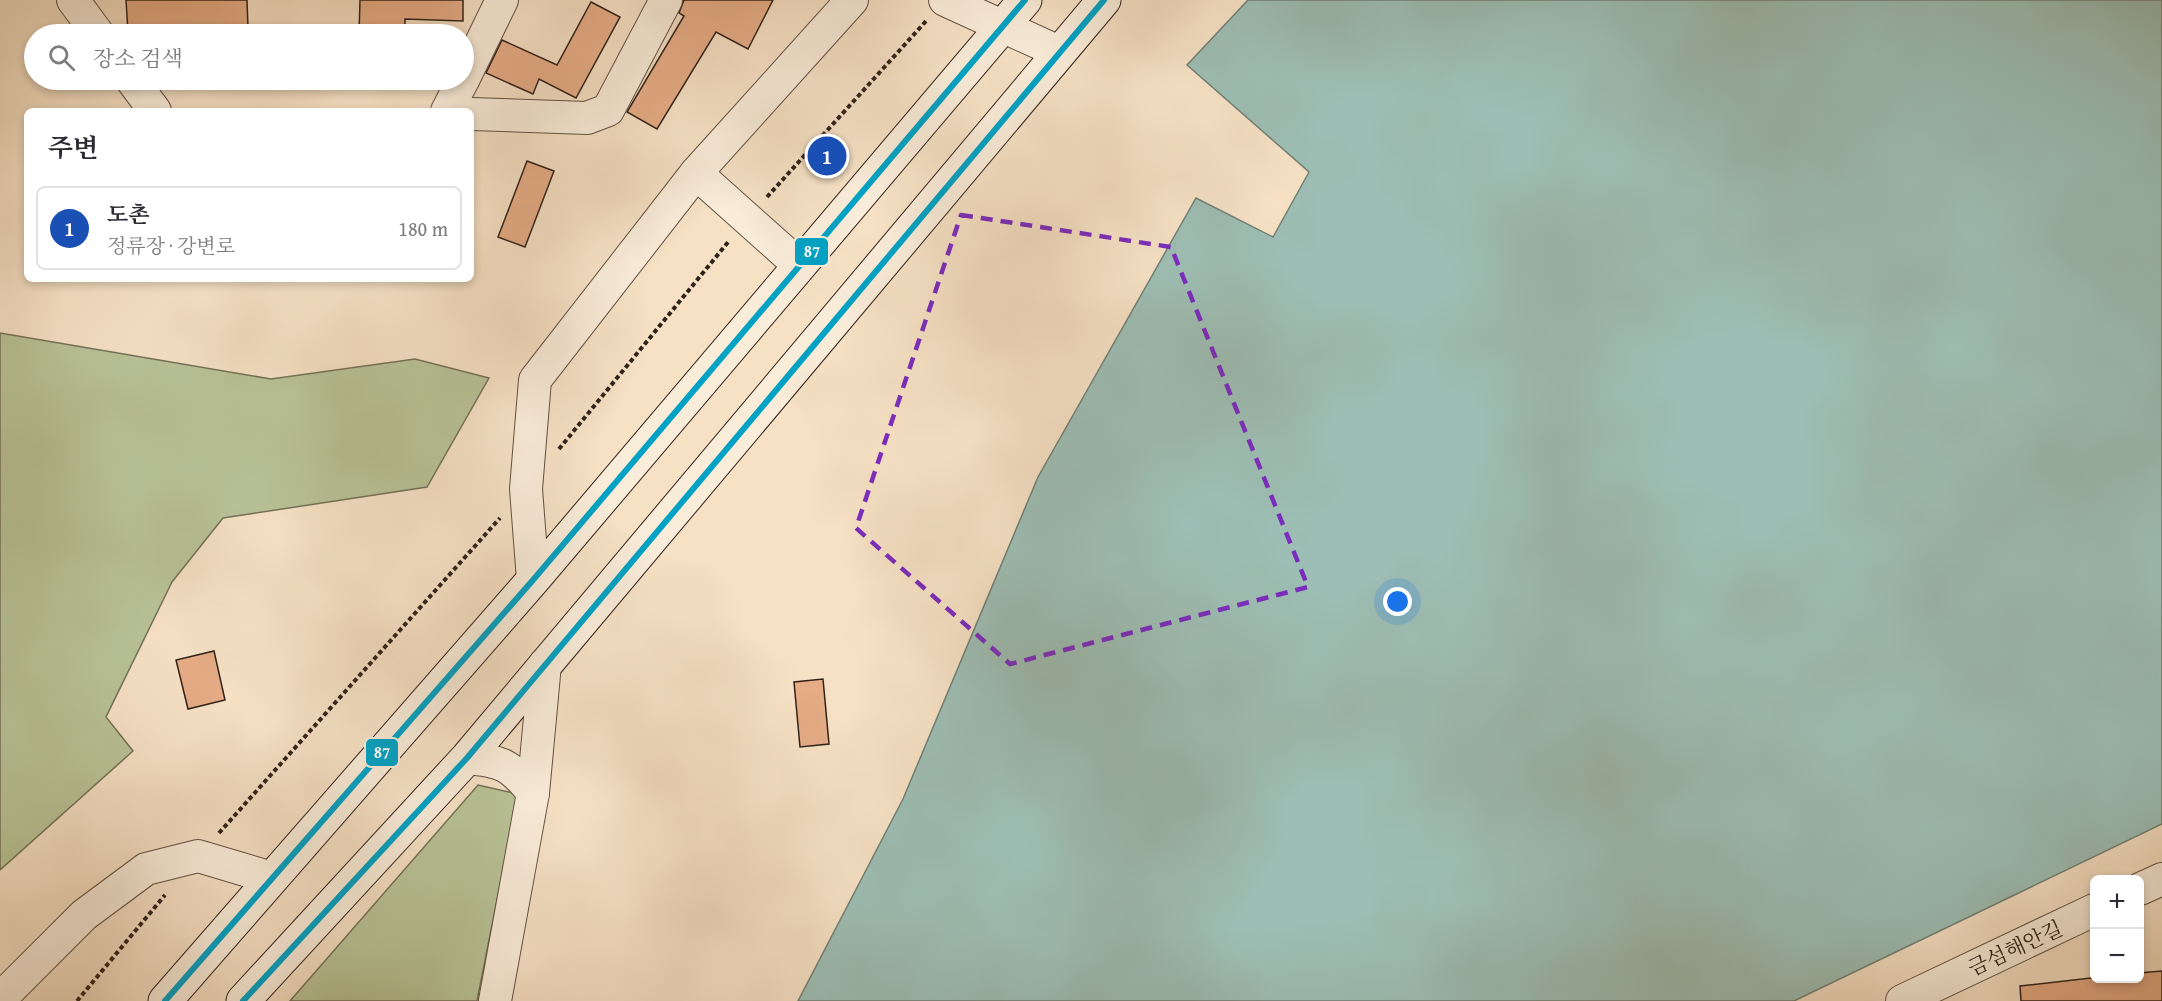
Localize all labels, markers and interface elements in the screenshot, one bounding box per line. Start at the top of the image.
search box [24,24,474,90]
icon: search [45,41,78,74]
text: 장소 검색 [93,42,183,74]
text: 주변 [48,128,98,167]
pin: 1 [808,134,846,178]
text: 도촌 [107,198,150,230]
text: 1 [64,214,75,243]
text: 180 m [398,214,448,243]
text: 정류장 · 강변로 [107,231,235,260]
line badge: 87 [794,237,829,266]
text: 87 [804,239,820,263]
your location [1383,587,1412,616]
line badge: 87 [365,738,399,767]
text: 87 [374,740,390,764]
map controls [2090,875,2144,983]
button: + [2090,875,2144,929]
street label: 금섬해안길 [1962,913,2068,983]
button: − [2090,929,2144,983]

